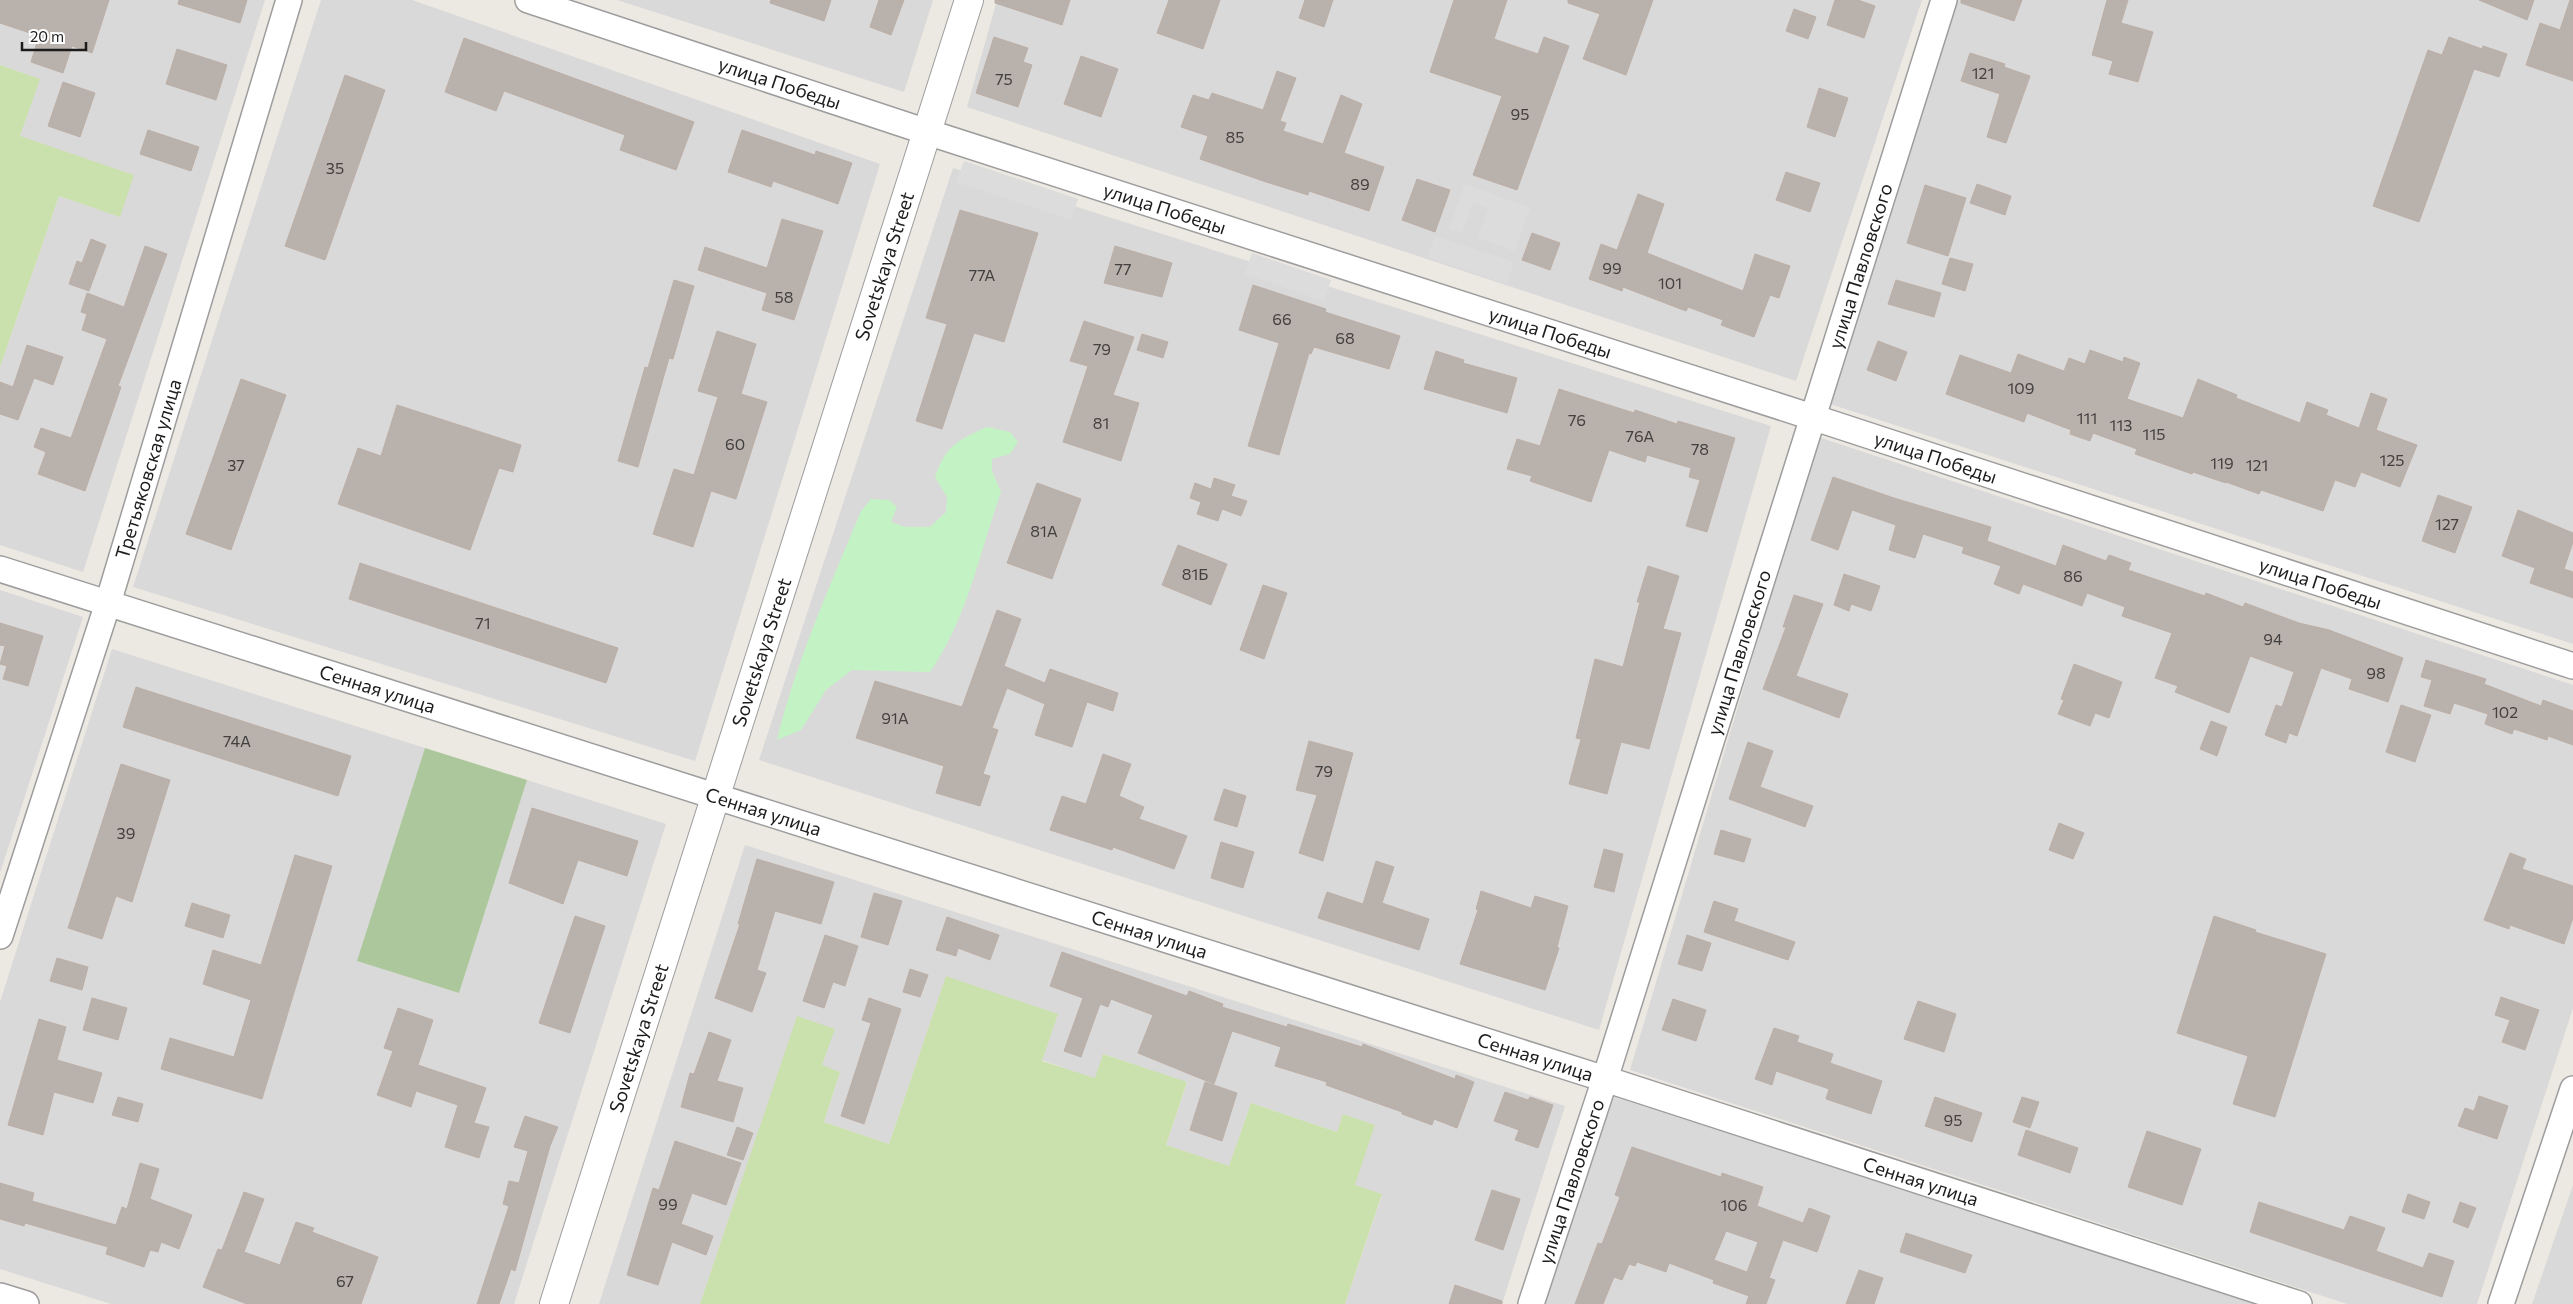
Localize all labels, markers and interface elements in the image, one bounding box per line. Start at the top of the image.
scale bar [22,20,86,52]
text: 20 m [30,27,64,45]
street label: улица Победы [716,52,844,114]
house number: 121 [1972,63,1994,82]
house number: 75 [995,69,1013,88]
house number: 95 [1511,104,1529,123]
house number: 85 [1226,127,1244,146]
house number: 35 [326,158,344,177]
house number: 89 [1350,174,1370,193]
street label: улица Победы [1101,178,1229,239]
street label: улица Павловского [1823,180,1897,352]
street label: Sovetskaya Street [849,189,918,343]
house number: 99 [1602,258,1622,277]
house number: 77 [1115,259,1131,278]
house number: 77А [969,265,995,284]
house number: 101 [1658,273,1682,292]
house number: 58 [775,287,793,306]
street label: улица Победы [1486,302,1615,363]
house number: 66 [1272,309,1292,328]
house number: 68 [1335,328,1355,347]
house number: 79 [1093,339,1111,358]
street label: Третьяковская улица [110,376,186,562]
house number: 109 [2008,378,2035,397]
house number: 111 [2077,408,2097,427]
house number: 76 [1568,410,1586,429]
house number: 81 [1093,413,1109,432]
house number: 113 [2110,415,2132,434]
house number: 115 [2143,424,2165,443]
house number: 76А [1626,426,1654,445]
street label: улица Победы [1871,426,2000,488]
house number: 60 [725,434,745,453]
house number: 78 [1691,439,1709,458]
house number: 125 [2380,450,2404,469]
house number: 119 [2210,453,2234,472]
house number: 37 [227,455,245,474]
house number: 121 [2246,455,2268,474]
house number: 127 [2435,514,2459,533]
house number: 81А [1030,521,1058,540]
street label: улица Победы [2256,552,2385,614]
house number: 81Б [1182,564,1208,583]
house number: 86 [2063,566,2083,585]
street label: улица Павловского [1702,567,1775,738]
street label: Sovetskaya Street [726,575,795,729]
house number: 71 [475,613,491,632]
house number: 94 [2263,629,2283,648]
street label: Сенная улица [317,659,438,718]
house number: 98 [2366,663,2386,682]
house number: 102 [2492,702,2518,721]
house number: 91А [881,708,909,727]
house number: 74А [223,731,251,750]
house number: 79 [1315,761,1333,780]
street label: Сенная улица [703,782,824,840]
house number: 39 [117,823,135,842]
street label: Сенная улица [1089,905,1210,963]
street label: Sovetskaya Street [604,960,673,1115]
street label: Сенная улица [1475,1027,1596,1086]
street label: улица Павловского [1533,1096,1609,1267]
house number: 95 [1944,1110,1962,1129]
street label: Сенная улица [1860,1151,1982,1210]
house number: 99 [658,1194,678,1213]
house number: 106 [1721,1195,1748,1214]
house number: 67 [336,1271,354,1290]

